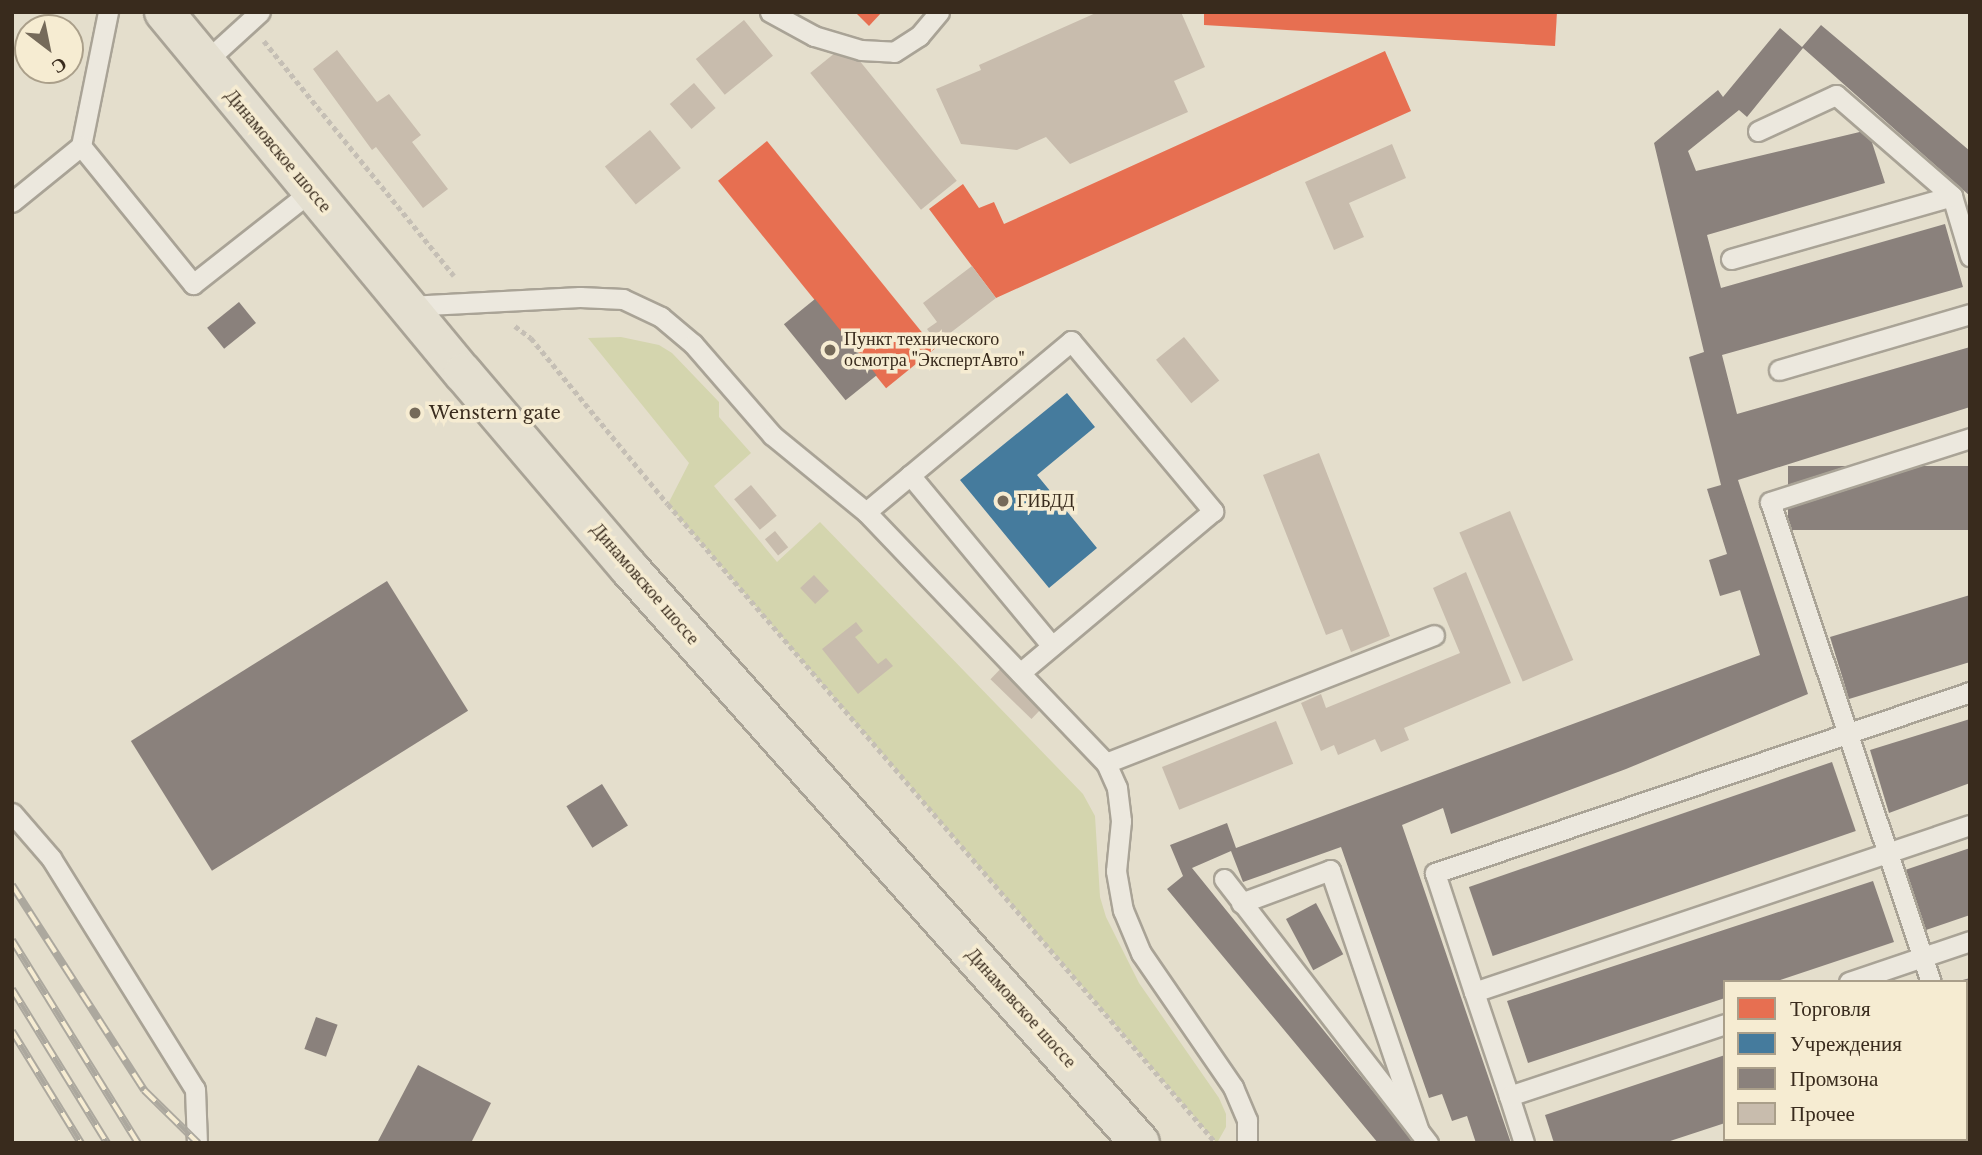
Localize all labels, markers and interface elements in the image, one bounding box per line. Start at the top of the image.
north arrow [14,14,84,84]
text: С [47,52,71,79]
street label: Динамовское шоссе [220,85,336,217]
place label: Пункт технического осмотра "ЭкспертАвто" [844,329,1025,372]
marker: Пункт технического осмотра "ЭкспертАвто" [822,342,838,358]
place label: Wenstern gate [429,402,561,424]
marker: Wenstern gate [407,405,423,421]
place label: ГИБДД [1017,490,1075,512]
marker: ГИБДД [995,493,1011,509]
street label: Динамовское шоссе [586,519,704,649]
street label: Динамовское шоссе [961,944,1081,1072]
legend [1723,980,1968,1141]
text: Торговля [1790,996,1871,1022]
text: Учреждения [1790,1031,1902,1057]
text: Промзона [1790,1066,1878,1092]
text: Прочее [1790,1101,1855,1127]

